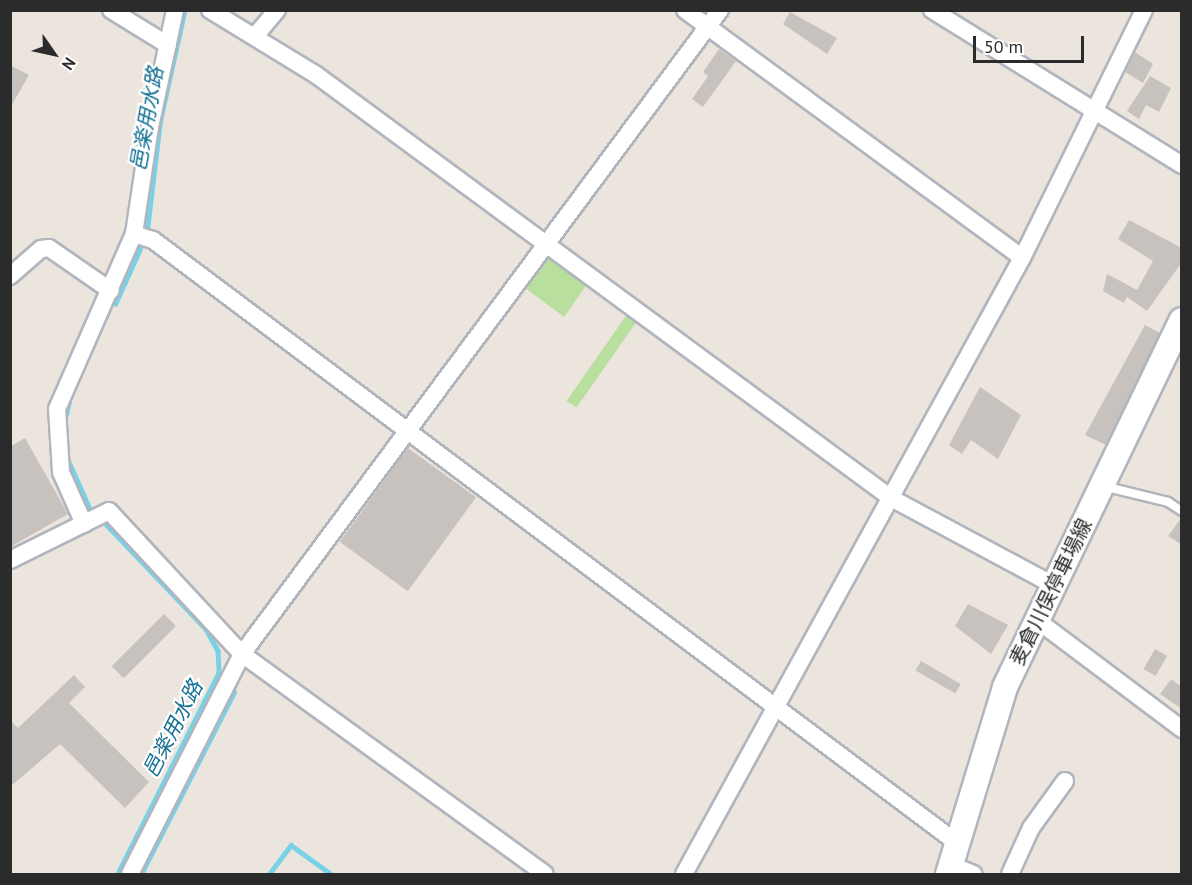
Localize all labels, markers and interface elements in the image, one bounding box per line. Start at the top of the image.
north arrow [24,24,84,84]
scale bar [976,24,1087,62]
text: 50 m [984,35,1023,58]
text: N [58,54,80,74]
water label: 邑楽用水路 [125,65,169,173]
street label: 麦倉川俣停車場線 [1005,515,1097,669]
water label: 邑楽用水路 [138,677,208,781]

